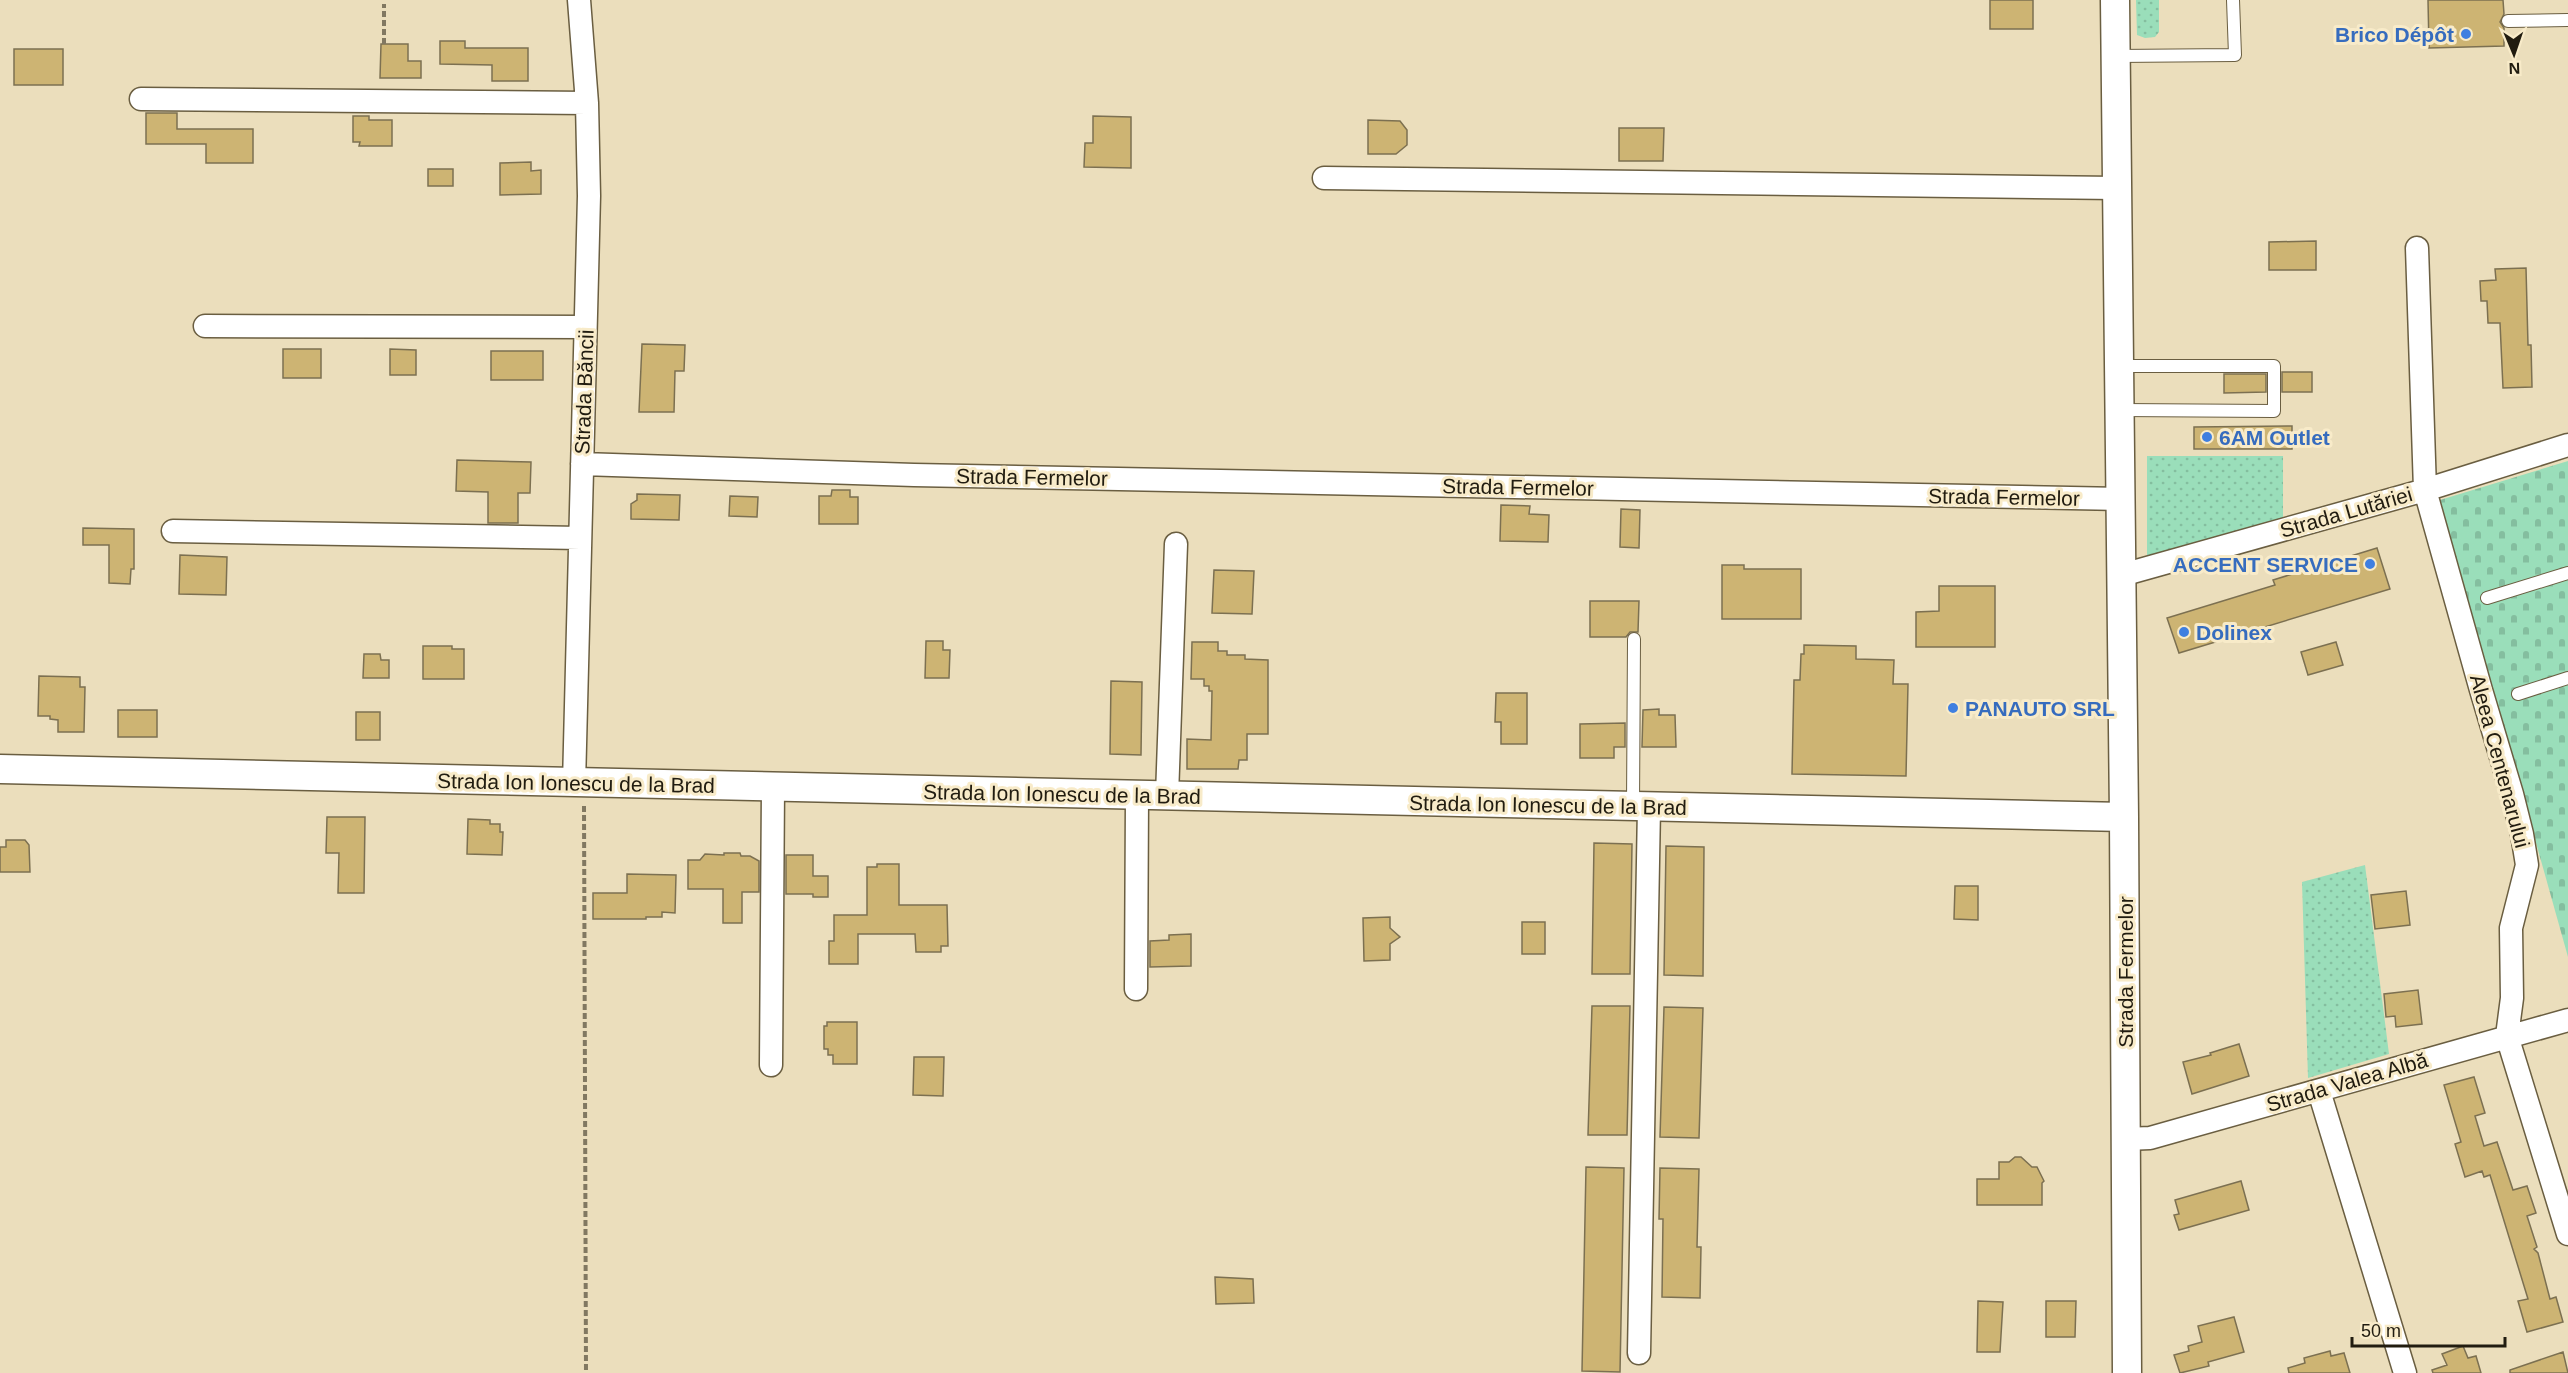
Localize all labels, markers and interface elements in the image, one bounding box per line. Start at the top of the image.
place label: Brico Dépôt [2335,23,2454,46]
north arrow [2484,24,2544,84]
marker: Brico Dépôt [2459,27,2473,41]
text: N [2508,60,2521,77]
street label: Strada Băncii [570,329,598,455]
place label: 6AM Outlet [2219,426,2330,449]
marker: 6AM Outlet [2200,430,2214,444]
street label: Strada Fermelor [956,464,1108,490]
street label: Strada Fermelor [1442,474,1594,500]
street label: Strada Lutăriei [2277,482,2415,542]
street label: Strada Fermelor [1928,484,2080,510]
place label: ACCENT SERVICE [2173,553,2358,576]
marker: ACCENT SERVICE [2363,557,2377,571]
place label: Dolinex [2196,621,2272,644]
marker: Dolinex [2177,625,2191,639]
street label: Aleea Centenarului [2466,672,2534,850]
place label: PANAUTO SRL [1965,697,2115,720]
marker: PANAUTO SRL [1946,701,1960,715]
street label: Strada Ion Ionescu de la Brad [437,769,715,797]
street label: Strada Ion Ionescu de la Brad [923,780,1201,808]
street label: Strada Ion Ionescu de la Brad [1409,791,1687,819]
street label: Strada Fermelor [2114,896,2137,1048]
street label: Strada Valea Albă [2264,1048,2431,1116]
scale bar [2352,1310,2505,1348]
text: 50 m [2361,1321,2401,1341]

